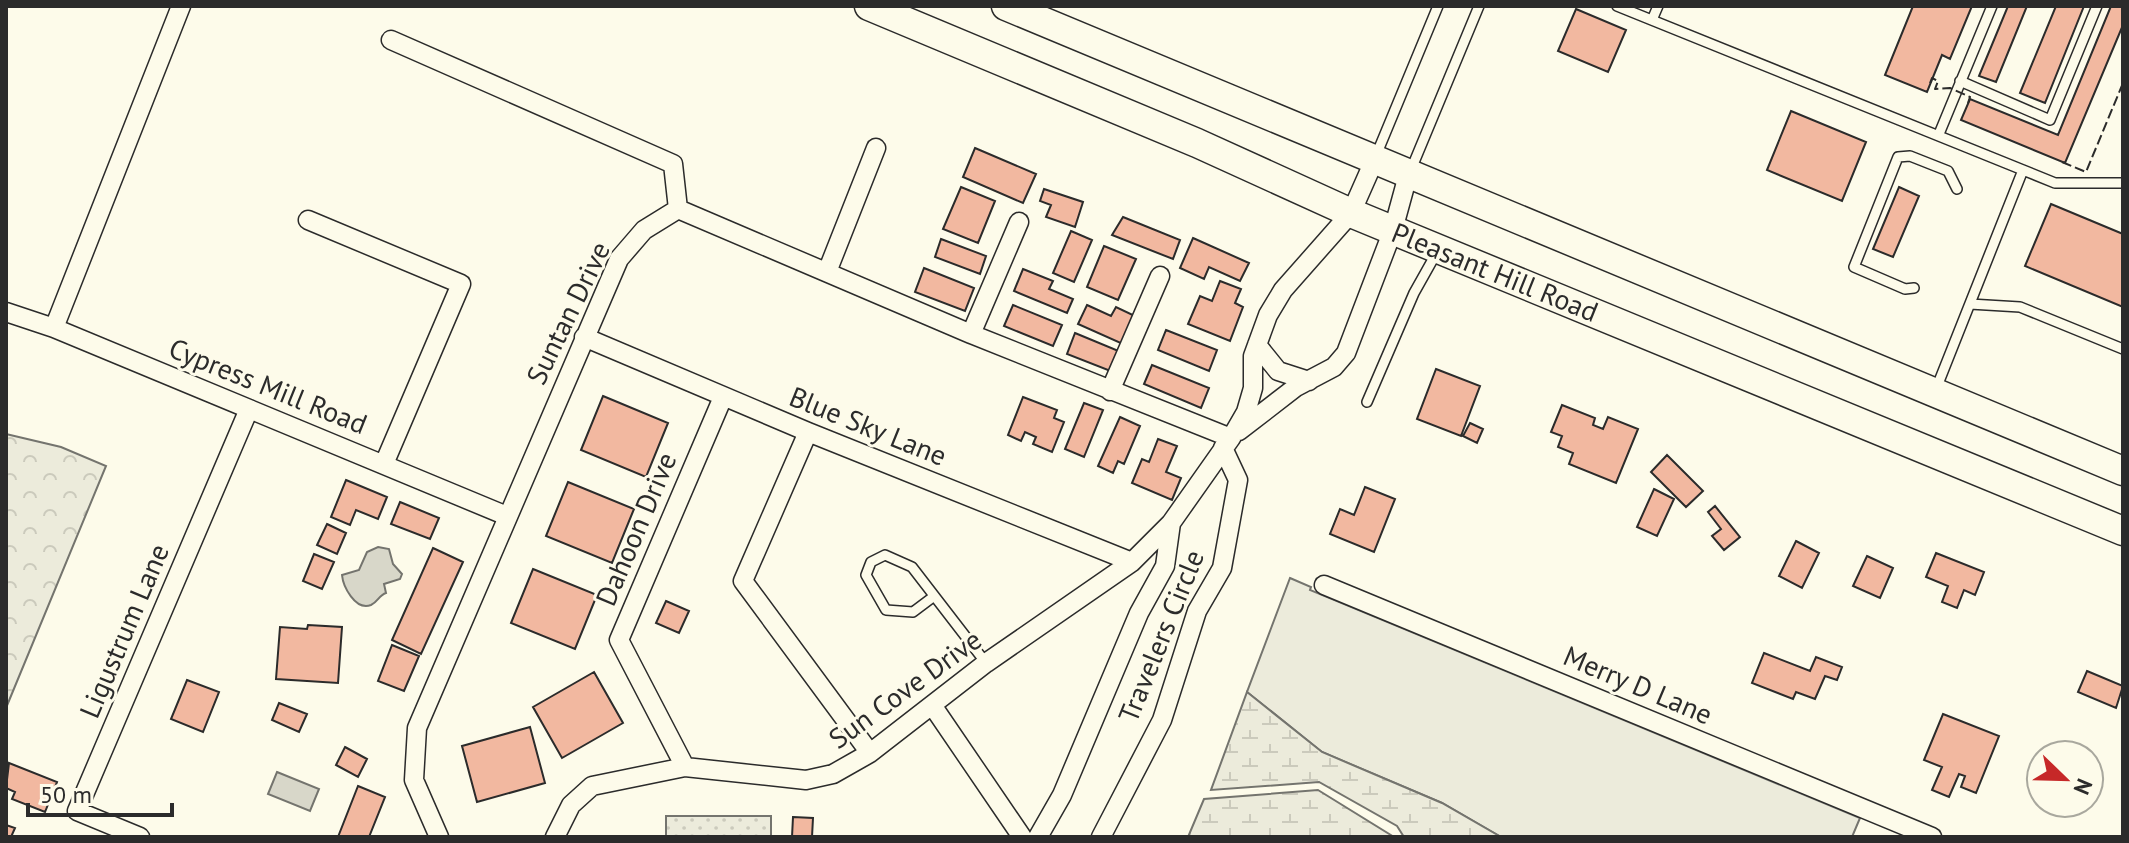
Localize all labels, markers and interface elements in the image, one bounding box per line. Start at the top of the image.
street label: Pleasant Hill Road [1387,213,1604,330]
street label: Suntan Drive [517,235,618,390]
street label: Cypress Mill Road [164,329,373,442]
street label: Blue Sky Lane [784,377,952,474]
street label: Dahoon Drive [587,447,684,611]
street label: Ligustrum Lane [70,538,177,723]
street label: Travelers Circle [1109,544,1212,727]
street label: Sun Cove Drive [821,621,988,756]
street label: Merry D Lane [1558,637,1718,732]
north arrow [2025,739,2105,819]
scale bar [28,767,172,817]
text: N [2068,775,2099,799]
text: 50 m [40,779,92,810]

